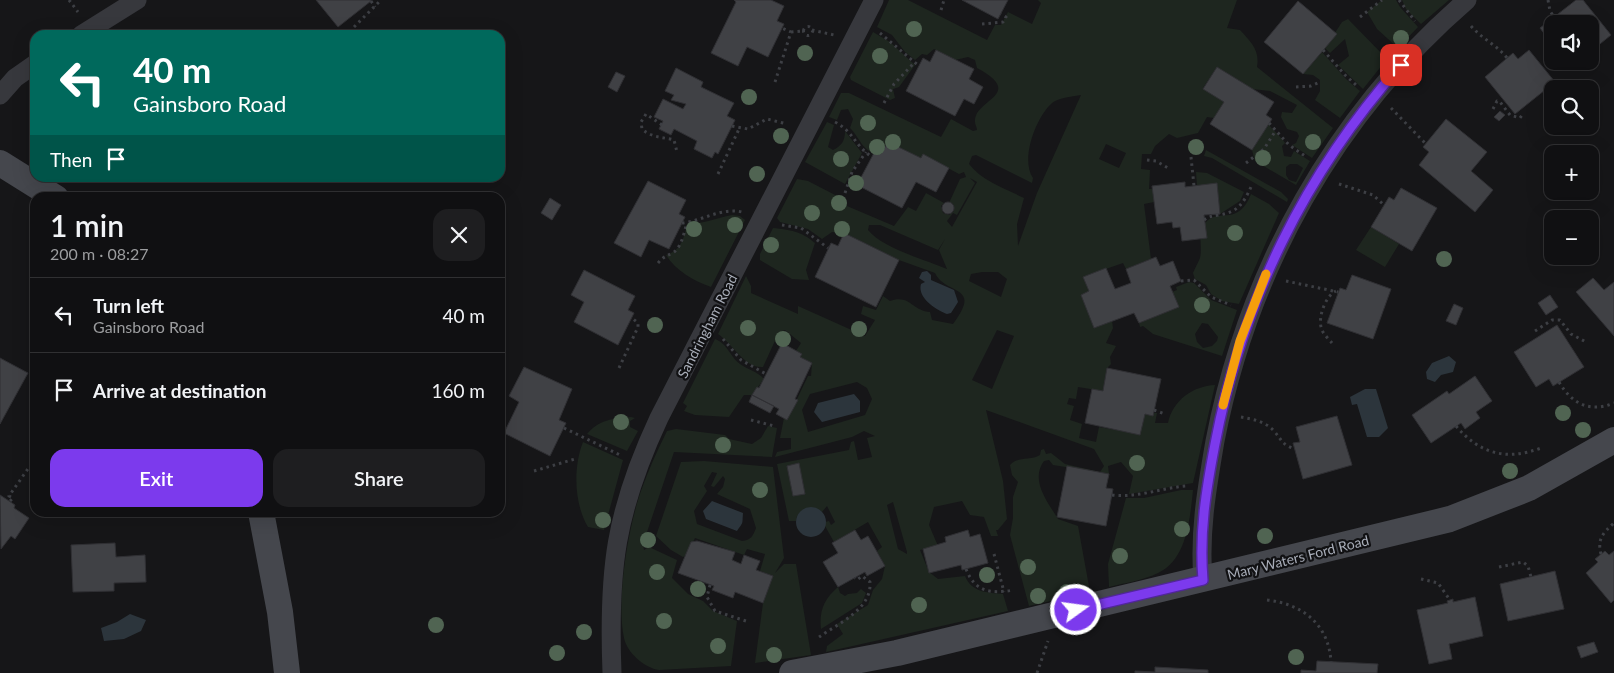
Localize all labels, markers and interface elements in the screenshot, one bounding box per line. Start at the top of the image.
map controls [1544,15,1599,265]
button: sound [1544,15,1599,70]
pin [1380,44,1422,86]
text: 40 m [133,48,211,90]
icon: left [50,50,115,115]
icon: arrive [1387,51,1415,79]
button: search [1544,80,1599,135]
text: Gainsboro Road [133,90,286,117]
icon: arrive [102,145,130,173]
button: + [1544,145,1599,200]
text: Then [50,148,92,171]
text: 1 min [50,207,124,243]
button: close [433,209,485,261]
button: − [1544,210,1599,265]
text: 200 m · 08:27 [50,244,149,263]
street label: Sandringham Road [673,271,741,381]
text: Turn left [93,294,164,317]
icon: left [50,301,78,329]
text: 40 m [442,304,485,327]
text: Gainsboro Road [93,317,204,336]
icon: arrive [50,376,78,404]
text: Arrive at destination [93,379,266,402]
text: 160 m [431,379,485,402]
button: Exit [50,449,263,507]
button: Share [273,449,485,507]
street label: Mary Waters Ford Road [1225,531,1371,583]
position arrow [1049,583,1101,635]

